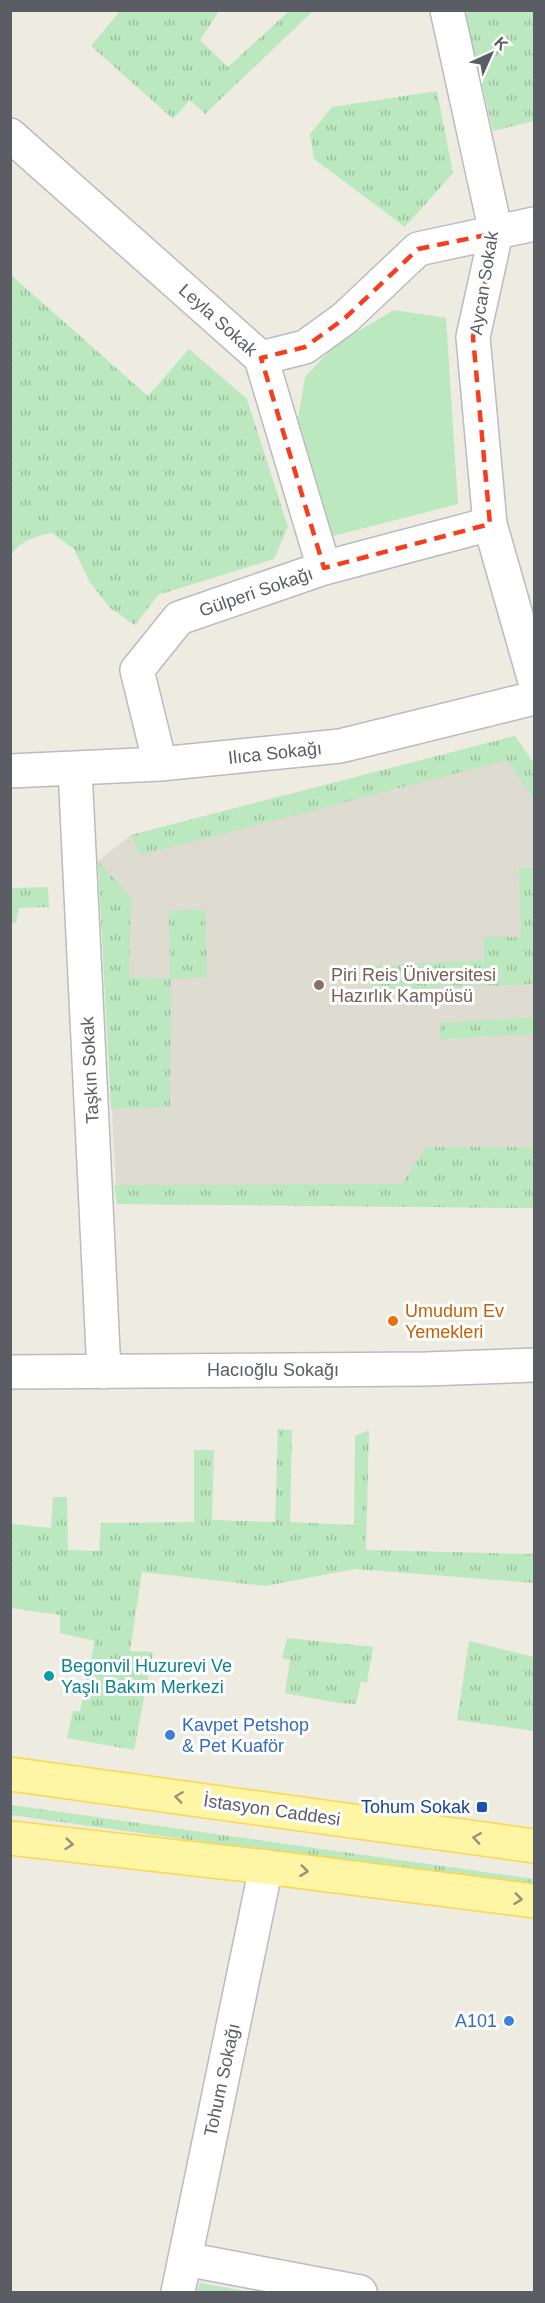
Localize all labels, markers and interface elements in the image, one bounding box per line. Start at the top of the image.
north arrow [461,24,521,84]
text: K [491,34,512,54]
street label: Aycan Sokak [466,229,502,336]
street label: Leyla Sokak [175,280,262,361]
street label: Gülperi Sokağı [196,563,316,621]
street label: Ilıca Sokağı [227,738,323,768]
place label: Piri Reis Üniversitesi Hazırlık Kampüsü [331,965,496,1006]
marker: Piri Reis Üniversitesi Hazırlık Kampüsü [312,978,326,992]
street label: Taşkın Sokak [77,1015,103,1124]
place label: Umudum Ev Yemekleri [405,1301,504,1342]
marker: Umudum Ev Yemekleri [386,1314,400,1328]
street label: Hacıoğlu Sokağı [207,1360,339,1380]
place label: Begonvil Huzurevi Ve Yaşlı Bakım Merkezi [61,1656,232,1697]
marker: Begonvil Huzurevi Ve Yaşlı Bakım Merkezi [42,1669,56,1683]
place label: Kavpet Petshop & Pet Kuaför [182,1715,309,1756]
marker: Kavpet Petshop & Pet Kuaför [163,1728,177,1742]
street label: İstasyon Caddesi [202,1790,342,1830]
one-way arrow [175,1792,184,1804]
place label: Tohum Sokak [361,1797,471,1817]
marker: Tohum Sokak [475,1800,489,1814]
one-way arrow [472,1832,481,1844]
one-way arrow [64,1837,73,1850]
one-way arrow [299,1865,309,1877]
one-way arrow [514,1892,523,1904]
place label: A101 [455,2011,497,2031]
marker: A101 [502,2014,516,2028]
street label: Tohum Sokağı [200,2022,244,2138]

